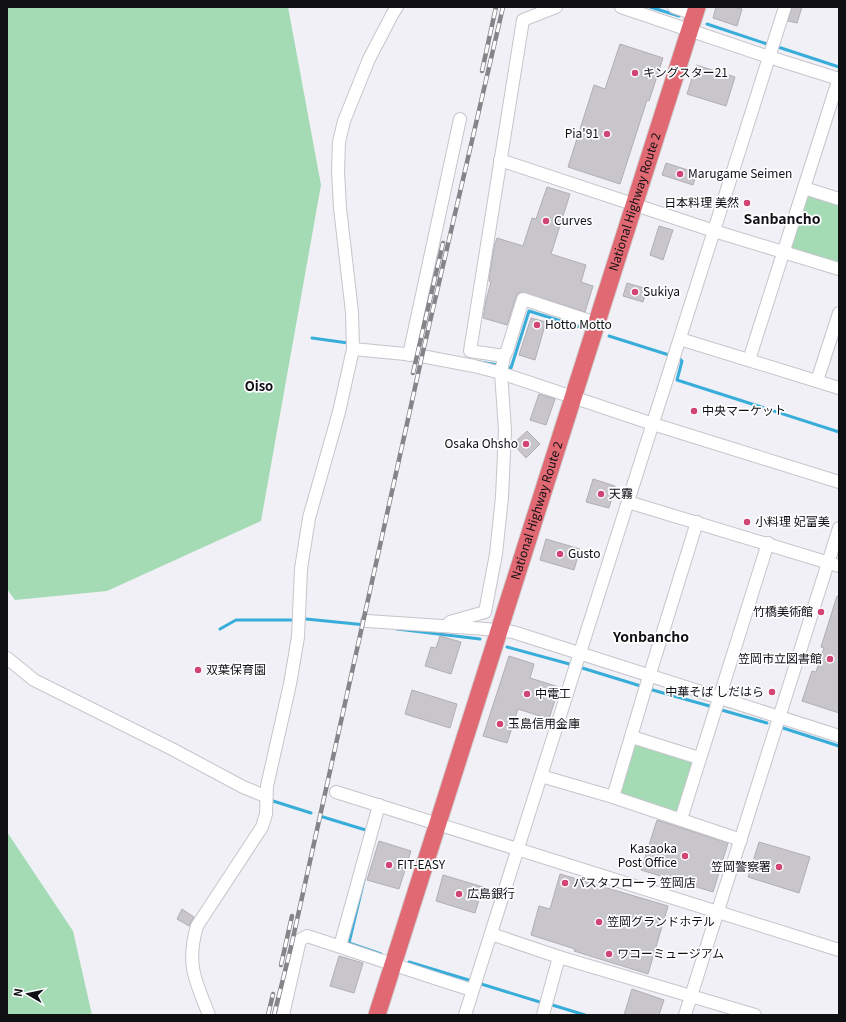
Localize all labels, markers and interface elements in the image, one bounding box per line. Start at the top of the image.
place label: キングスター21 [643,63,728,80]
marker: キングスター21 [630,68,640,78]
place label: Pia'91 [565,124,599,141]
marker: Pia'91 [602,129,612,139]
street label: National Highway Route 2 [604,130,664,273]
place label: Marugame Seimen [688,164,792,181]
marker: Marugame Seimen [675,169,685,179]
place label: 日本料理 美然 [664,193,739,210]
marker: 日本料理 美然 [742,198,752,208]
district label: Sanbancho [743,208,821,228]
place label: Curves [554,211,593,228]
marker: Curves [541,216,551,226]
place label: Sukiya [643,282,680,299]
marker: Sukiya [630,287,640,297]
place label: Hotto Motto [545,315,612,332]
marker: Hotto Motto [532,320,542,330]
district label: Oiso [245,376,273,395]
place label: 中央マーケット [702,401,786,418]
marker: 中央マーケット [689,406,699,416]
place label: Osaka Ohsho [444,434,518,451]
street label: National Highway Route 2 [506,439,566,582]
marker: Osaka Ohsho [521,439,531,449]
place label: 天霧 [609,484,633,501]
marker: 天霧 [596,489,606,499]
place label: 小料理 妃富美 [755,512,830,529]
marker: 小料理 妃富美 [742,517,752,527]
place label: Gusto [568,544,600,561]
marker: Gusto [555,549,565,559]
place label: 竹橋美術館 [753,602,813,619]
marker: 竹橋美術館 [816,607,826,617]
district label: Yonbancho [612,626,689,646]
place label: 笠岡市立図書館 [738,649,822,666]
marker: 笠岡市立図書館 [825,654,835,664]
place label: 双葉保育園 [206,660,266,677]
marker: 双葉保育園 [193,665,203,675]
place label: 中華そば しだはら [665,682,764,699]
place label: 中電工 [535,684,571,701]
marker: 中華そば しだはら [767,687,777,697]
marker: 中電工 [522,689,532,699]
place label: 玉島信用金庫 [508,714,580,731]
marker: 玉島信用金庫 [495,719,505,729]
place label: Kasaoka Post Office [618,839,677,870]
marker: Kasaoka Post Office [680,851,690,861]
place label: FIT-EASY [397,855,446,872]
place label: 笠岡警察署 [711,857,771,874]
marker: FIT-EASY [384,860,394,870]
marker: 笠岡警察署 [774,862,784,872]
place label: パスタフローラ 笠岡店 [573,873,696,890]
marker: パスタフローラ 笠岡店 [560,878,570,888]
place label: 広島銀行 [467,884,515,901]
marker: 広島銀行 [454,889,464,899]
place label: 笠岡グランドホテル [607,912,715,929]
marker: 笠岡グランドホテル [594,917,604,927]
place label: ワコーミュージアム [617,944,724,961]
marker: ワコーミュージアム [604,949,614,959]
north arrow [8,974,48,1014]
text: N [9,987,26,998]

